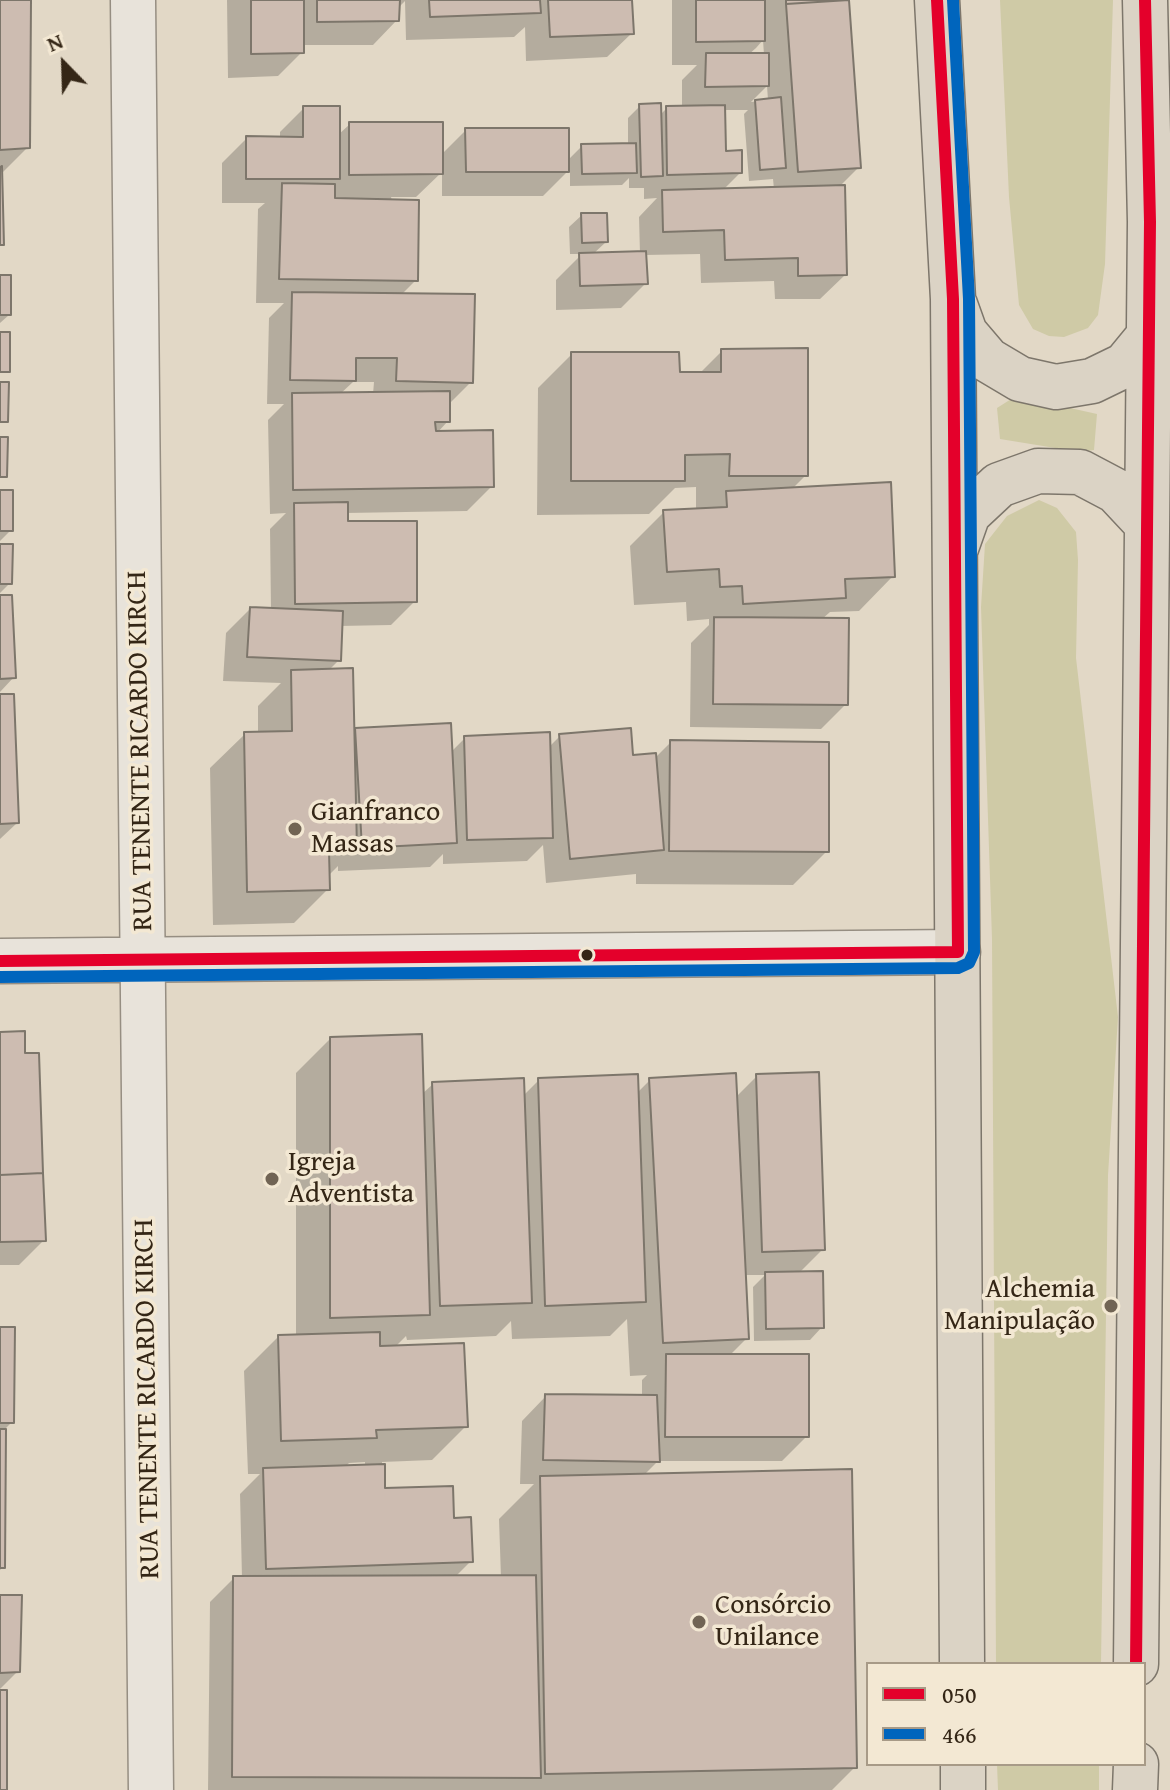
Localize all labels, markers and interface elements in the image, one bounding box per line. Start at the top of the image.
north arrow [24,24,104,104]
text: N [42,24,68,60]
street label: RUA TENENTE RICARDO KIRCH [121,570,161,932]
place label: Gianfranco Massas [311,796,440,862]
marker: Gianfranco Massas [286,820,304,838]
unlabelled marker [579,947,595,963]
place label: Igreja Adventista [288,1146,414,1212]
marker: Igreja Adventista [263,1170,281,1188]
street label: RUA TENENTE RICARDO KIRCH [128,1218,168,1580]
place label: Alchemia Manipulação [944,1273,1095,1339]
marker: Alchemia Manipulação [1102,1297,1120,1315]
place label: Consórcio Unilance [715,1589,831,1655]
marker: Consórcio Unilance [690,1613,708,1631]
legend [866,1662,1146,1766]
text: 050 [942,1677,977,1712]
text: 466 [942,1717,977,1752]

